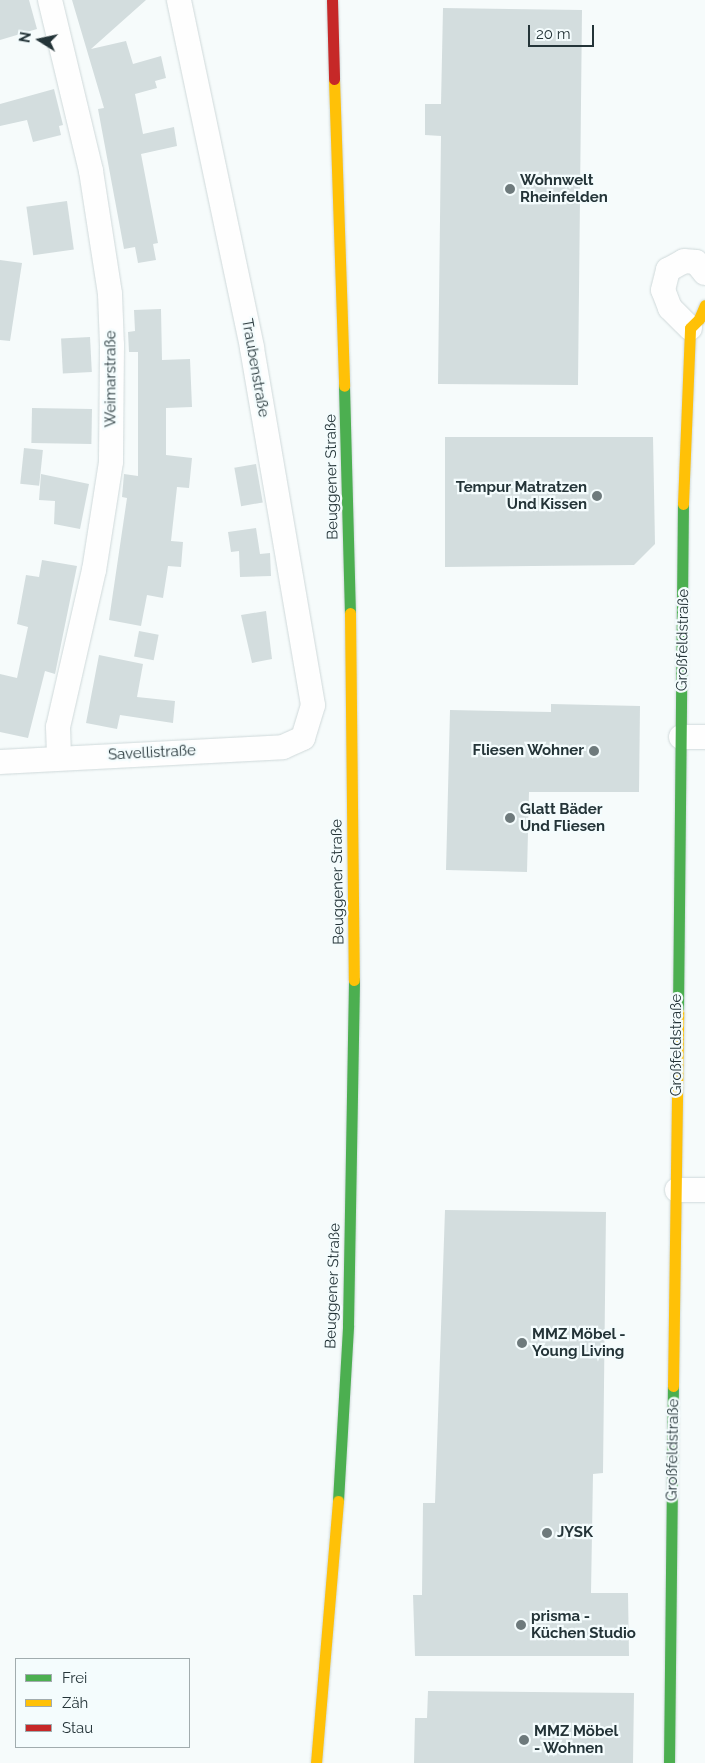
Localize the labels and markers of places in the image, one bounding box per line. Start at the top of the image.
place label: Wohnwelt Rheinfelden [520,171,608,206]
marker: Wohnwelt Rheinfelden [504,183,516,195]
place label: Tempur Matratzen Und Kissen [456,478,587,513]
marker: Tempur Matratzen Und Kissen [591,490,603,502]
place label: Fliesen Wohner [472,742,584,760]
marker: Fliesen Wohner [588,745,600,757]
place label: Glatt Bäder Und Fliesen [520,800,605,835]
marker: Glatt Bäder Und Fliesen [504,812,516,824]
place label: MMZ Möbel - Young Living [532,1325,626,1360]
marker: MMZ Möbel - Young Living [516,1337,528,1349]
place label: JYSK [557,1524,593,1542]
marker: JYSK [541,1527,553,1539]
place label: prisma - Küchen Studio [531,1607,636,1642]
marker: prisma - Küchen Studio [515,1619,527,1631]
place label: MMZ Möbel - Wohnen [534,1722,618,1757]
marker: MMZ Möbel - Wohnen [518,1734,530,1746]

